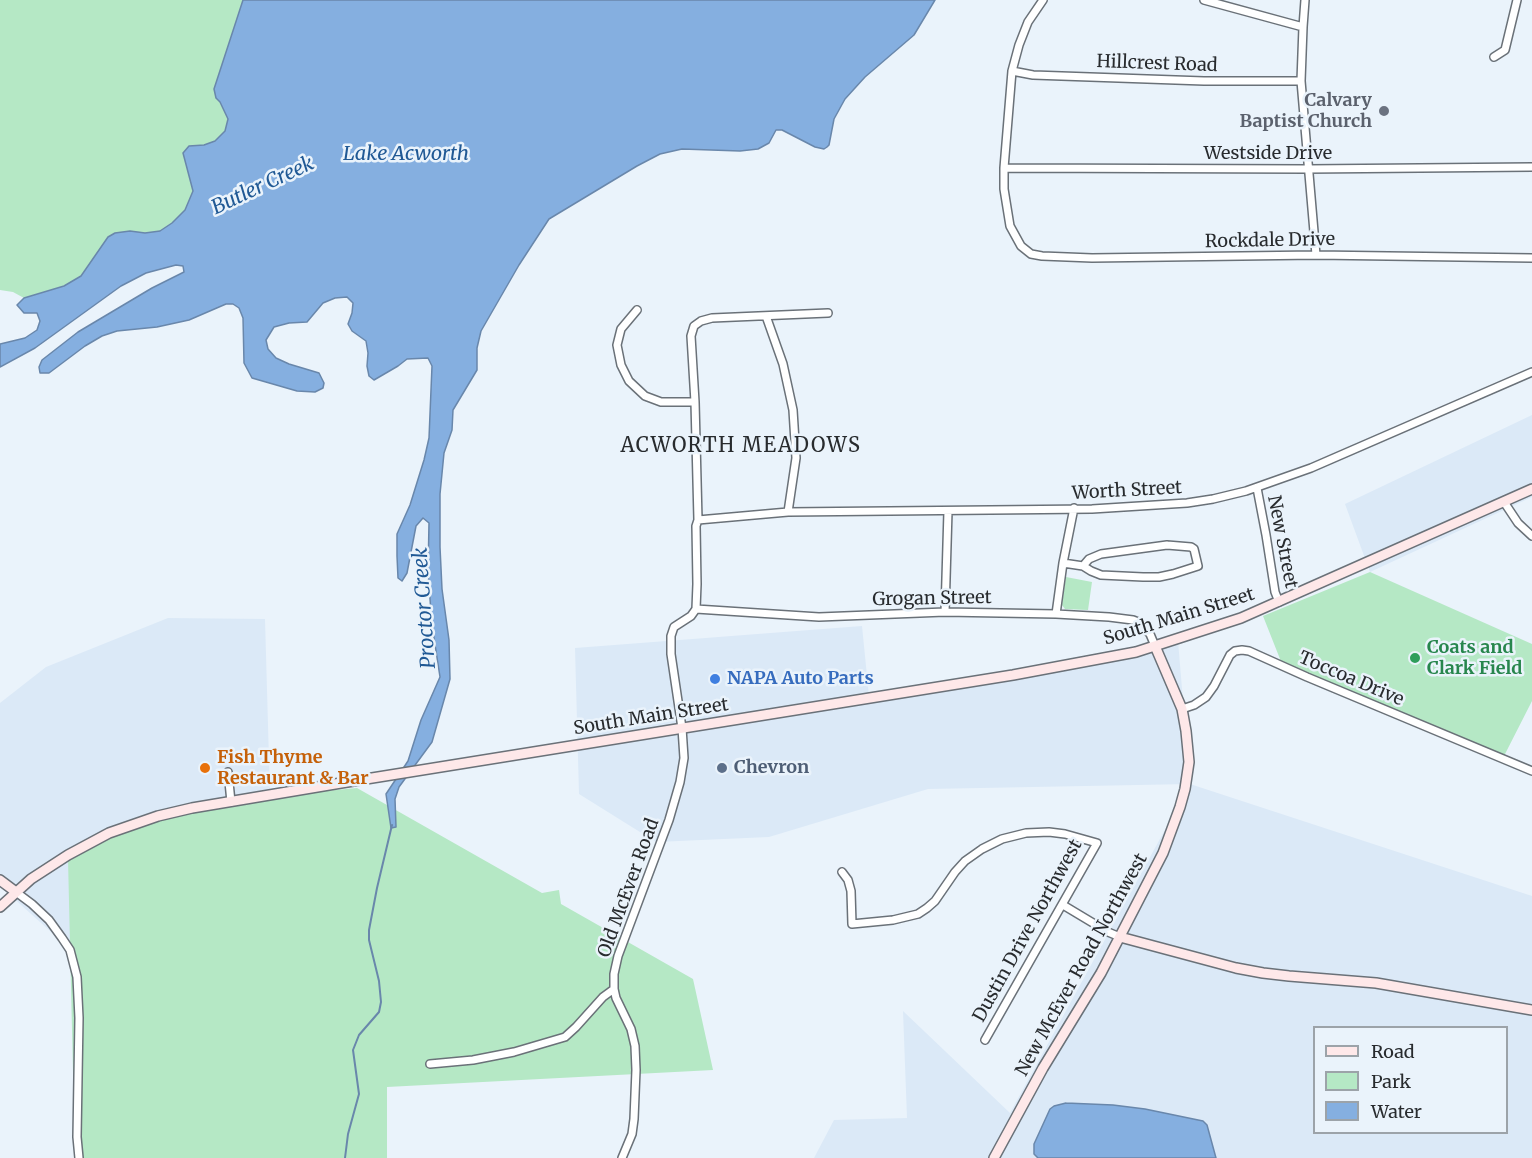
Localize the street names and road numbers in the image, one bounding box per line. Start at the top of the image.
street label: Hillcrest Road [1096,51,1218,77]
street label: Westside Drive [1204,143,1332,165]
street label: Rockdale Drive [1205,229,1335,253]
street label: Worth Street [1071,477,1183,505]
street label: New Street [1262,494,1302,590]
street label: South Main Street [1101,584,1257,650]
street label: Grogan Street [872,587,992,611]
street label: Toccoa Drive [1295,647,1407,711]
street label: South Main Street [572,694,730,740]
street label: Old McEver Road [594,816,664,960]
street label: Dustin Drive Northwest [969,836,1087,1026]
street label: New McEver Road Northwest [1012,850,1152,1080]

